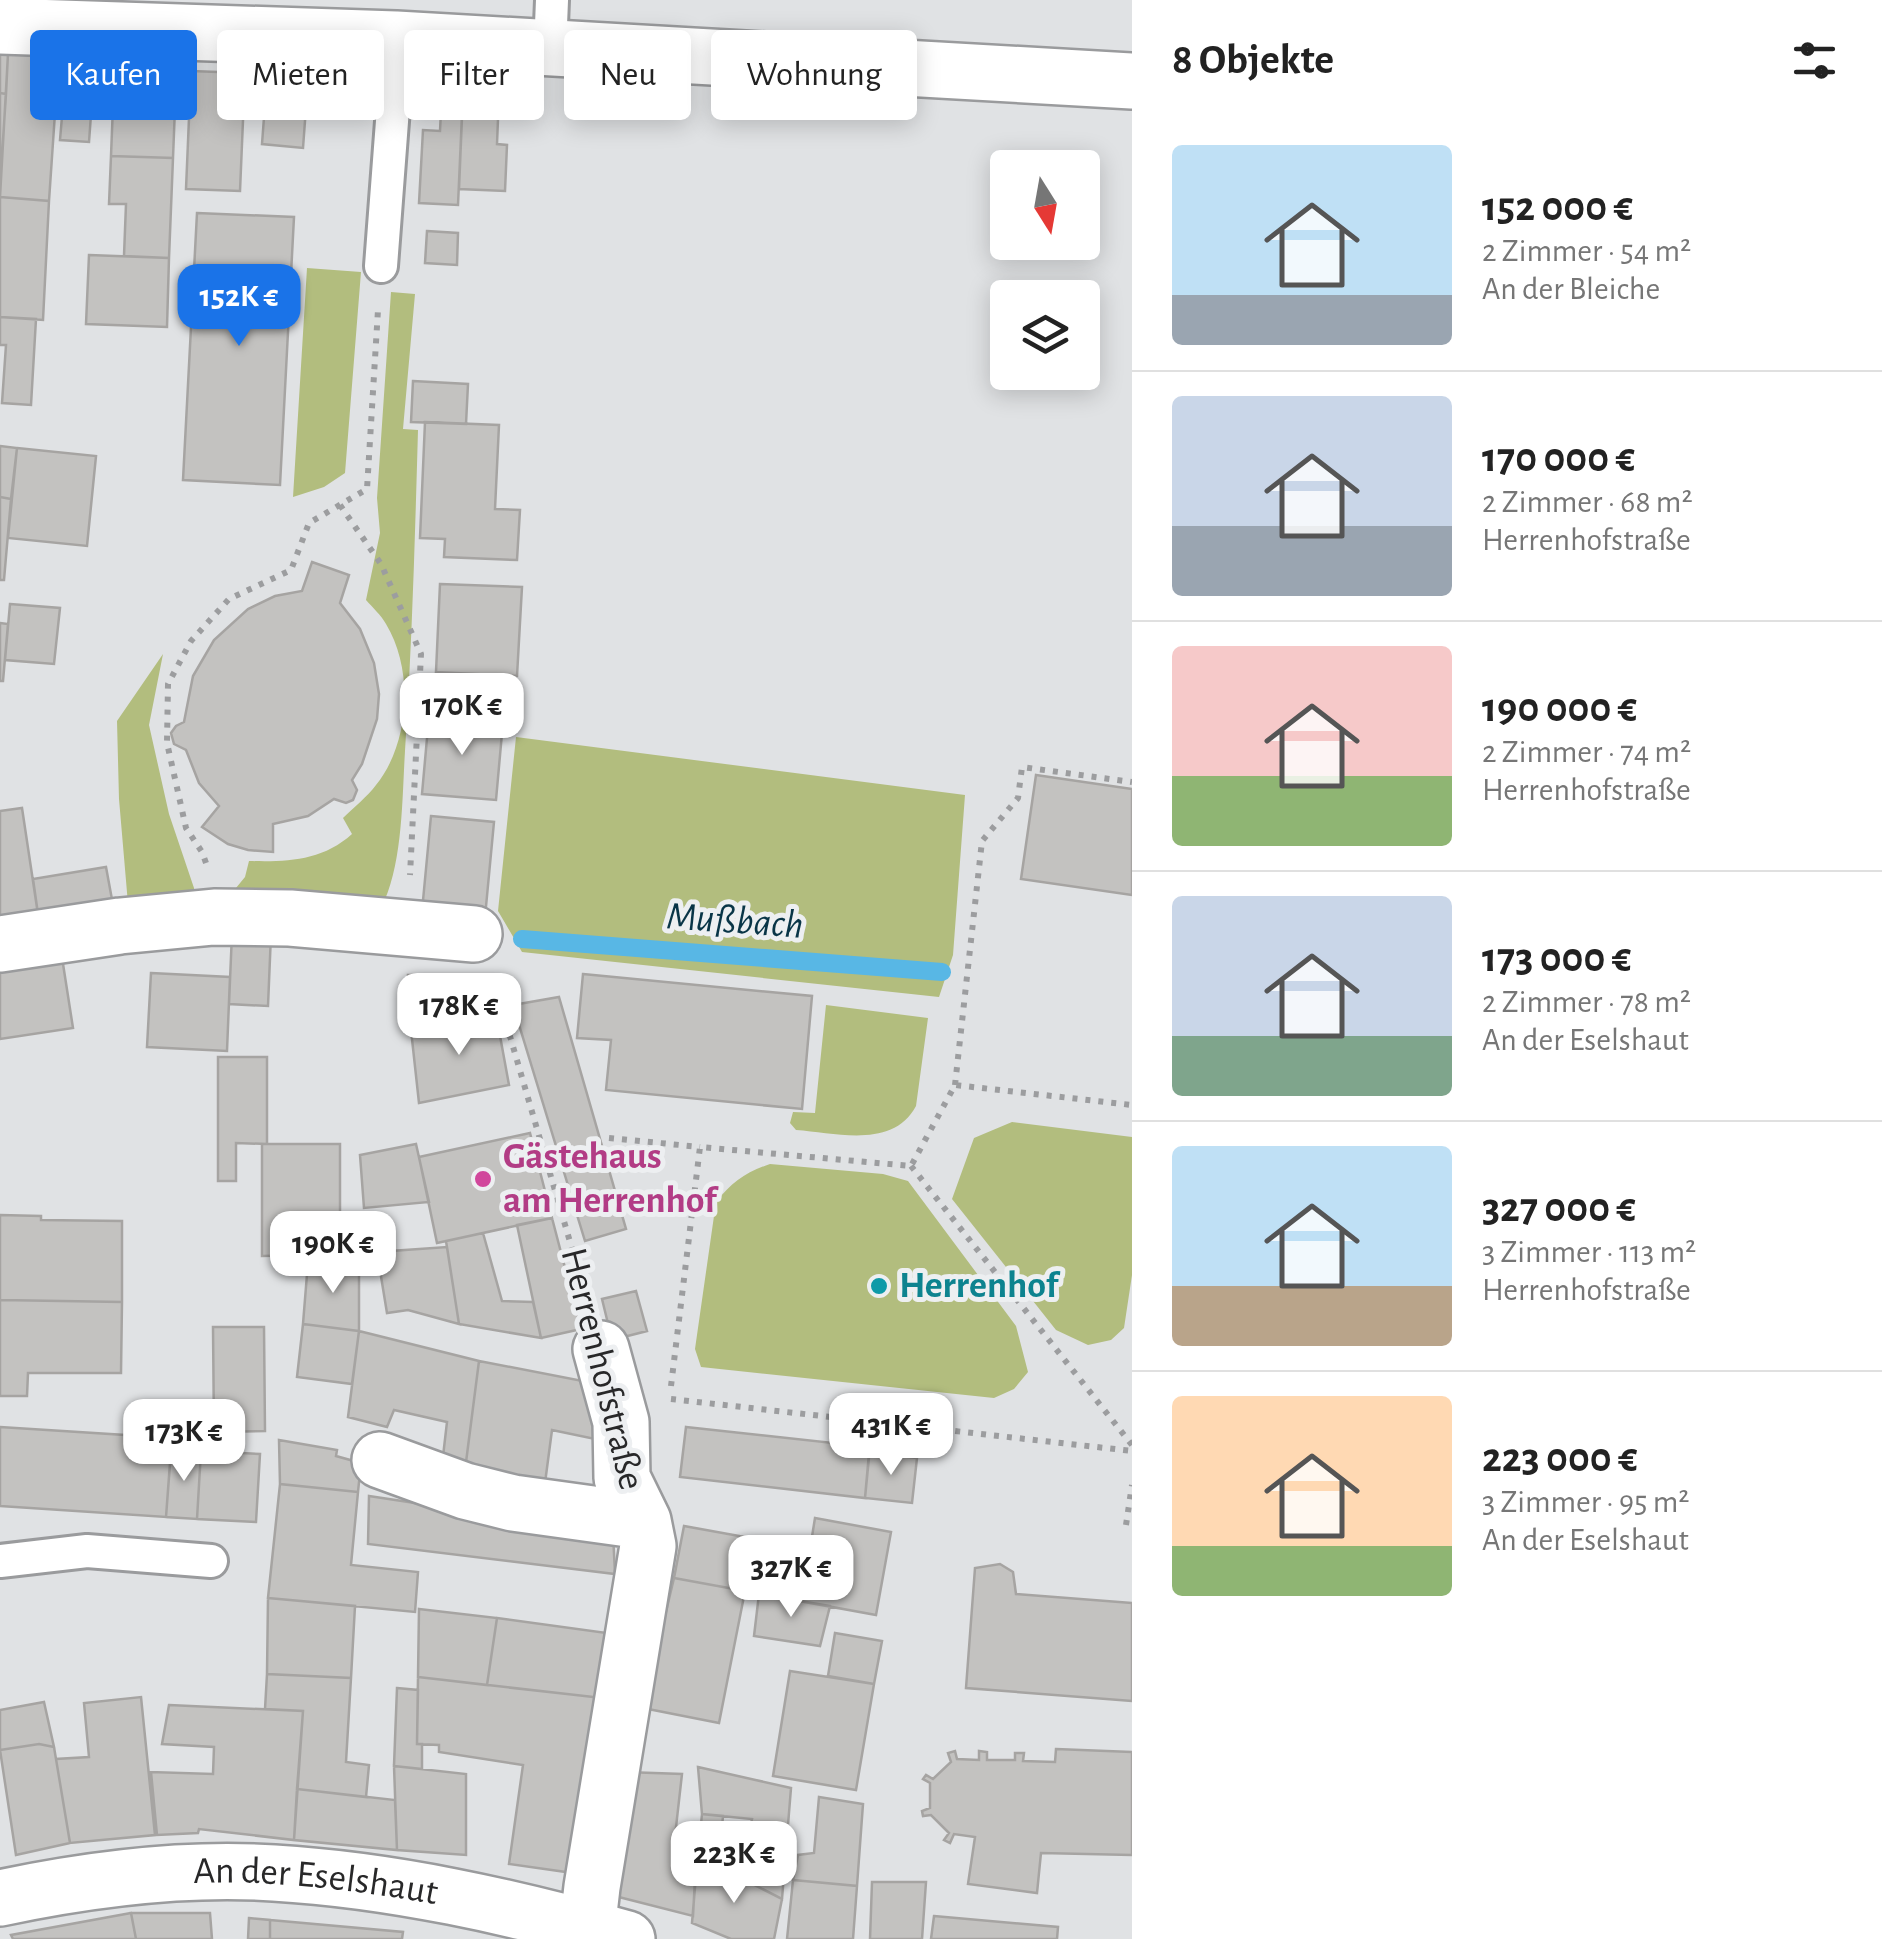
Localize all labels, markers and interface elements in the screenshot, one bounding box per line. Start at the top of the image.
chip: Kaufen [30,30,197,120]
chip: Mieten [217,30,384,120]
chip: Filter [404,30,544,120]
chip: Neu [564,30,691,120]
chip: Wohnung [711,30,917,120]
icon: filters [1787,33,1842,88]
text: 8 Objekte [1172,39,1334,81]
north arrow [990,150,1100,260]
map controls [990,150,1100,390]
icon: home [1252,185,1372,305]
text: 152 000 € [1482,186,1633,228]
text: 2 Zimmer · 54 m² [1482,235,1691,267]
pin: 152K € [158,264,320,349]
text: An der Bleiche [1482,273,1660,305]
text: 152K € [200,280,278,312]
button: layers [990,280,1100,390]
icon: home [1252,436,1372,556]
text: 170 000 € [1482,437,1635,479]
text: 2 Zimmer · 68 m² [1482,486,1693,518]
text: Herrenhofstraße [1482,524,1691,556]
pin: 170K € [381,673,543,758]
icon: home [1252,686,1372,806]
text: 190 000 € [1482,687,1637,729]
text: 170K € [422,689,502,721]
text: 2 Zimmer · 74 m² [1482,736,1691,768]
text: Herrenhofstraße [1482,774,1691,806]
water label: Mußbach [665,896,805,946]
icon: home [1252,936,1372,1056]
text: 173 000 € [1482,937,1631,979]
pin: 178K € [378,973,540,1058]
text: 2 Zimmer · 78 m² [1482,986,1691,1018]
text: 178K € [419,989,499,1021]
text: An der Eselshaut [1482,1024,1689,1056]
place label: Gästehaus am Herrenhof [503,1138,719,1220]
marker: Gästehaus am Herrenhof [472,1168,494,1190]
icon: home [1252,1186,1372,1306]
text: 327 000 € [1482,1187,1636,1229]
pin: 190K € [252,1211,414,1296]
text: 190K € [292,1227,374,1259]
text: 3 Zimmer · 113 m² [1482,1236,1696,1268]
street label: Herrenhofstraße [554,1244,650,1494]
place label: Herrenhof [899,1267,1060,1305]
text: Herrenhofstraße [1482,1274,1691,1306]
marker: Herrenhof [868,1275,890,1297]
pin: 431K € [810,1393,972,1478]
pin: 173K € [103,1399,265,1484]
text: 431K € [851,1409,931,1441]
text: 173K € [145,1415,223,1447]
icon: home [1252,1436,1372,1556]
text: 223 000 € [1482,1437,1638,1479]
text: 3 Zimmer · 95 m² [1482,1486,1689,1518]
text: An der Eselshaut [1482,1524,1689,1556]
pin: 327K € [710,1535,872,1620]
text: 327K € [750,1551,832,1583]
pin: 223K € [653,1821,815,1906]
text: 223K € [693,1837,775,1869]
street label: An der Eselshaut [193,1852,441,1912]

